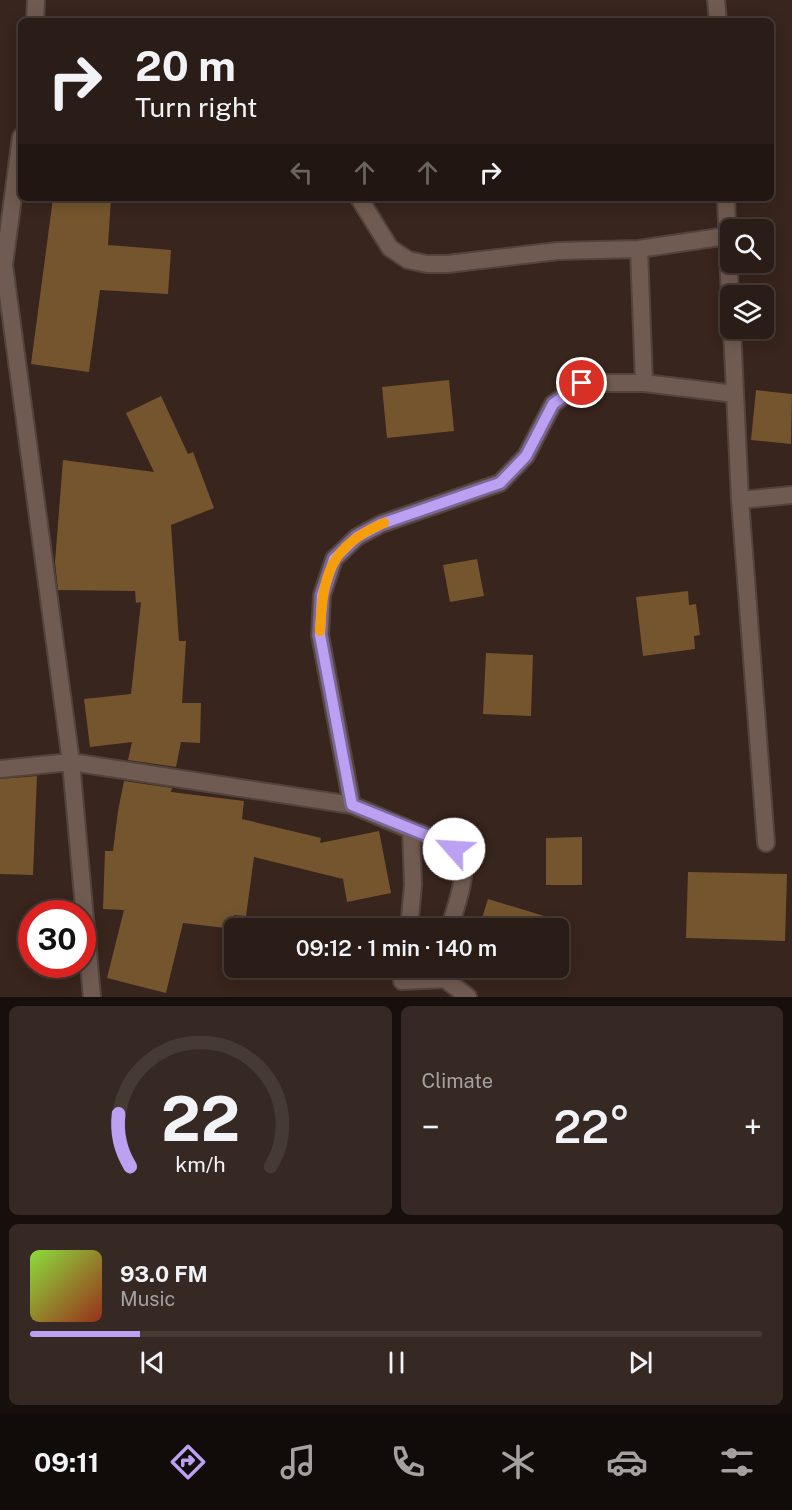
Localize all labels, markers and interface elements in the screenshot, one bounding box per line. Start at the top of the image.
text: 20 m [135,41,236,90]
icon: right [36,42,114,120]
text: Turn right [135,91,258,123]
icon: left [285,156,318,189]
icon: ahead [348,156,381,189]
icon: ahead [411,156,444,189]
icon: right [474,156,507,189]
map controls [720,219,774,339]
button: search [720,219,774,273]
button: layers [720,285,774,339]
pin [556,357,607,408]
icon: arrive [565,366,598,399]
position arrow [422,817,486,881]
speed limit sign: 30 [18,900,96,978]
text: 09:12 · 1 min · 140 m [296,935,497,961]
text: Climate [422,1069,493,1093]
text: 22 [161,1082,240,1155]
text: 22° [553,1100,630,1153]
text: − [422,1108,440,1146]
text: + [744,1108,762,1146]
text: km/h [175,1153,225,1178]
text: 93.0 FM [120,1261,208,1287]
text: Music [120,1287,175,1311]
icon: previous [136,1346,169,1379]
icon: pause [380,1346,413,1379]
icon: next [624,1346,657,1379]
icon: directions [167,1441,209,1483]
icon: music [277,1441,319,1483]
icon: phone [387,1441,429,1483]
icon: climate [497,1441,539,1483]
icon: car [606,1441,648,1483]
icon: filters [716,1441,758,1483]
text: 09:11 [34,1446,99,1478]

